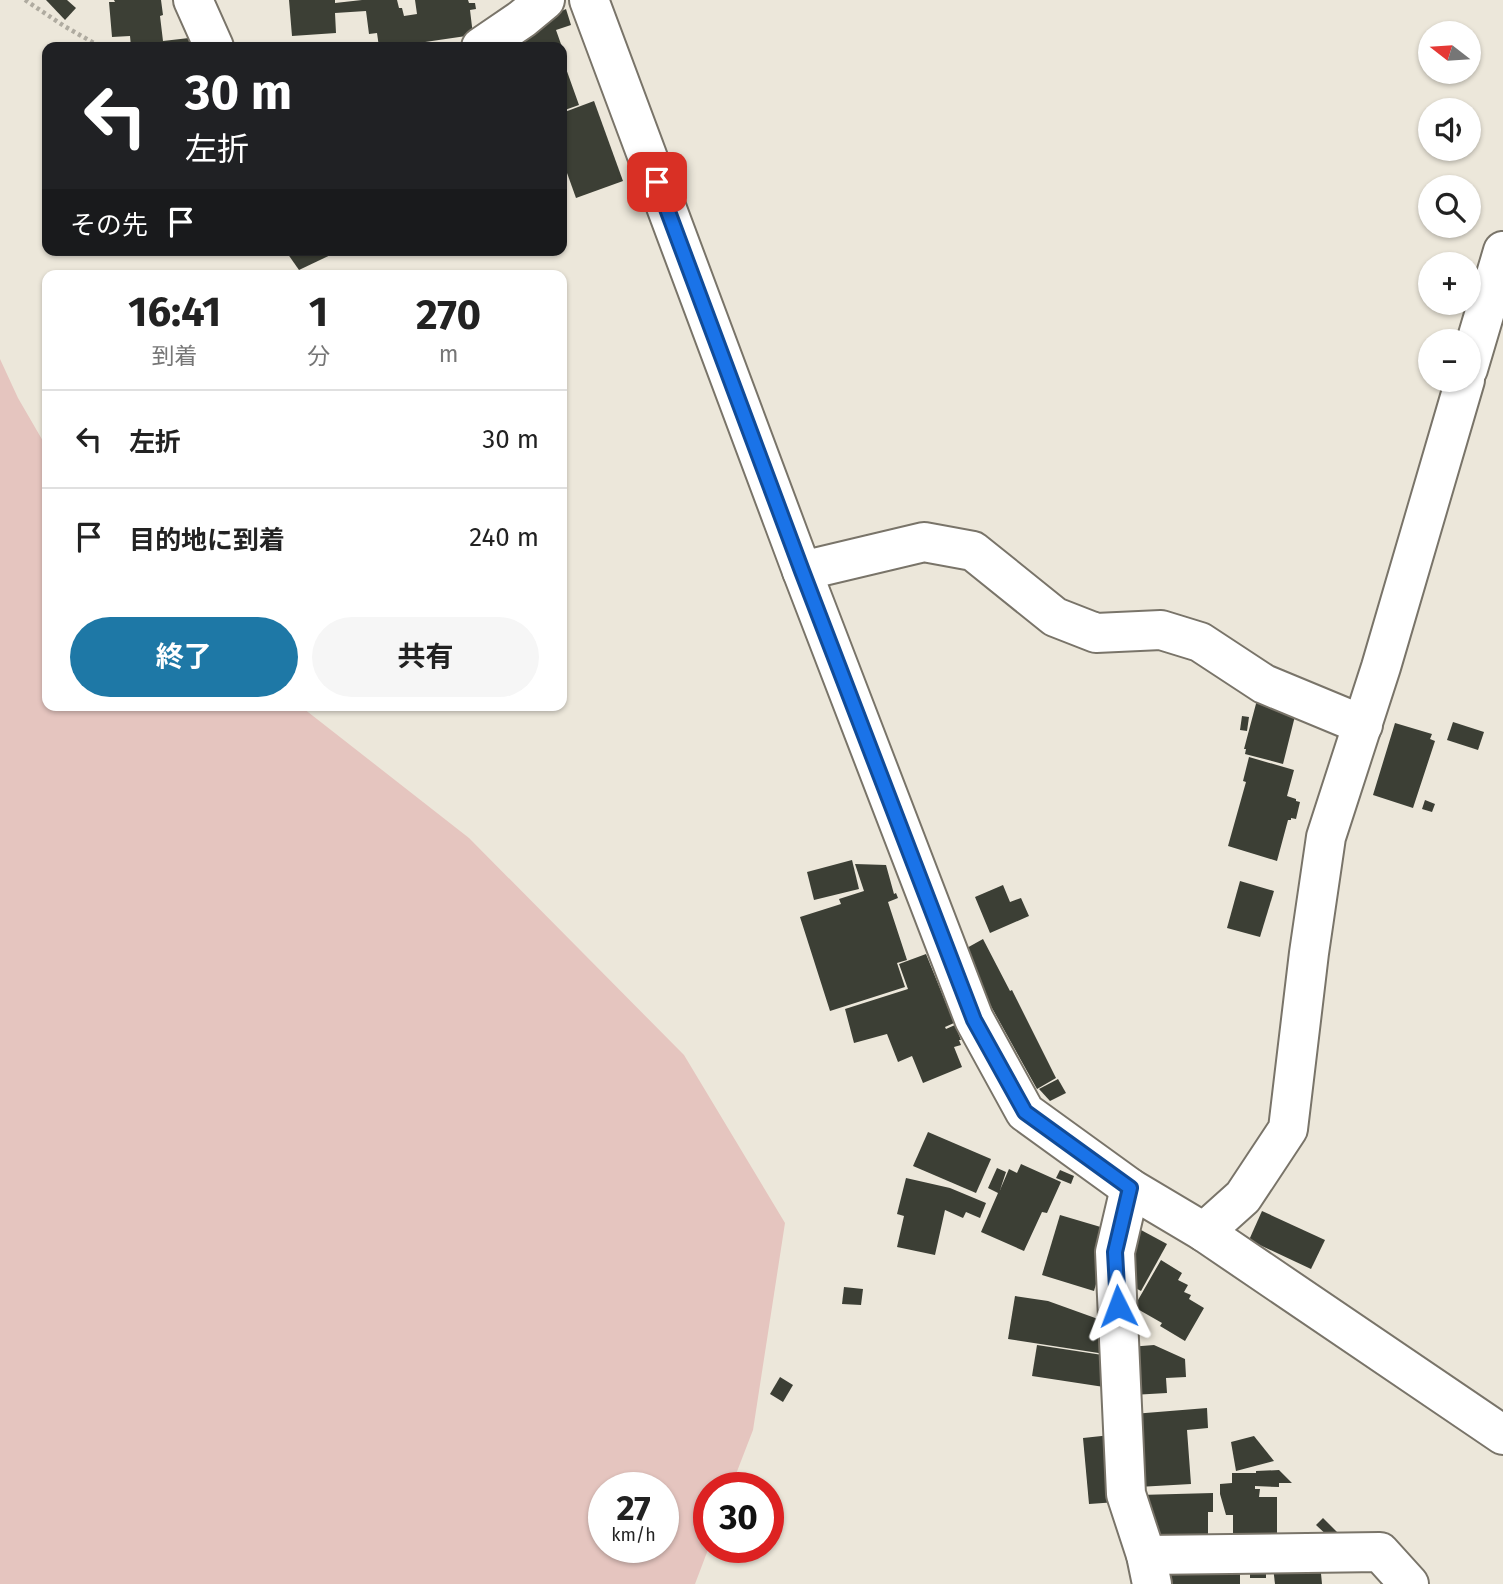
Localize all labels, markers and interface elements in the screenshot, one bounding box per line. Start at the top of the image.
north arrow [1418,21,1480,84]
map controls [1418,21,1481,392]
text: 30 m [185,63,292,122]
icon: left [70,70,161,161]
button: sound [1418,98,1481,161]
text: 左折 [185,130,249,168]
pin [627,152,687,212]
icon: arrive [638,163,676,201]
button: search [1418,175,1481,238]
icon: arrive [162,203,200,241]
text: その先 [70,210,148,241]
button: + [1418,252,1481,315]
text: 16:41 [128,287,221,337]
text: 1 [309,287,328,337]
text: 270 [416,290,481,340]
button: − [1418,329,1481,392]
text: m [439,340,458,368]
text: 到着 [152,342,198,370]
text: 分 [307,342,330,370]
icon: left [70,420,108,458]
text: 30 m [482,424,539,455]
text: 左折 [129,427,181,458]
icon: arrive [70,518,108,556]
text: 240 m [469,522,539,553]
text: 目的地に到着 [129,525,285,556]
button: 終了 [70,617,298,697]
button: 共有 [312,617,539,697]
position arrow [1081,1269,1155,1343]
speed limit sign: 30 [693,1472,784,1563]
text: 27 [616,1487,651,1529]
text: km/h [611,1524,656,1546]

